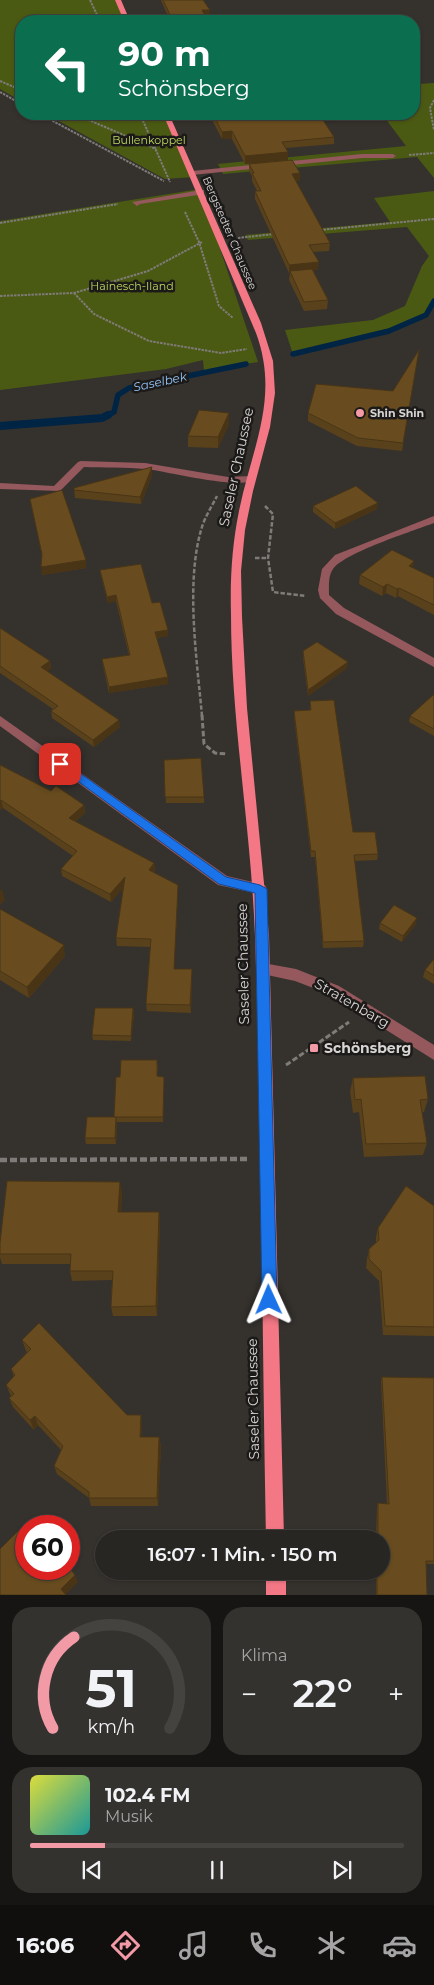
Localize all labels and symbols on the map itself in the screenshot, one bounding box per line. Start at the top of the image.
park label: Bullenkoppel [112,133,186,147]
street label: Bergstedter Chaussee [200,174,260,292]
park label: Hainesch-Iland [90,279,174,293]
water label: Saselbek [132,368,189,394]
street label: Saseler Chaussee [215,406,257,528]
place label: Shin Shin [370,406,424,420]
marker: Shin Shin [354,407,366,419]
pin [39,743,81,785]
street label: Saseler Chaussee [233,903,253,1025]
street label: Stratenbarg [311,974,393,1032]
place label: Schönsberg [324,1039,411,1057]
marker: Schönsberg [308,1042,320,1054]
position arrow [242,1273,294,1325]
street label: Saseler Chaussee [243,1338,263,1460]
speed limit sign: 60 [15,1515,80,1580]

